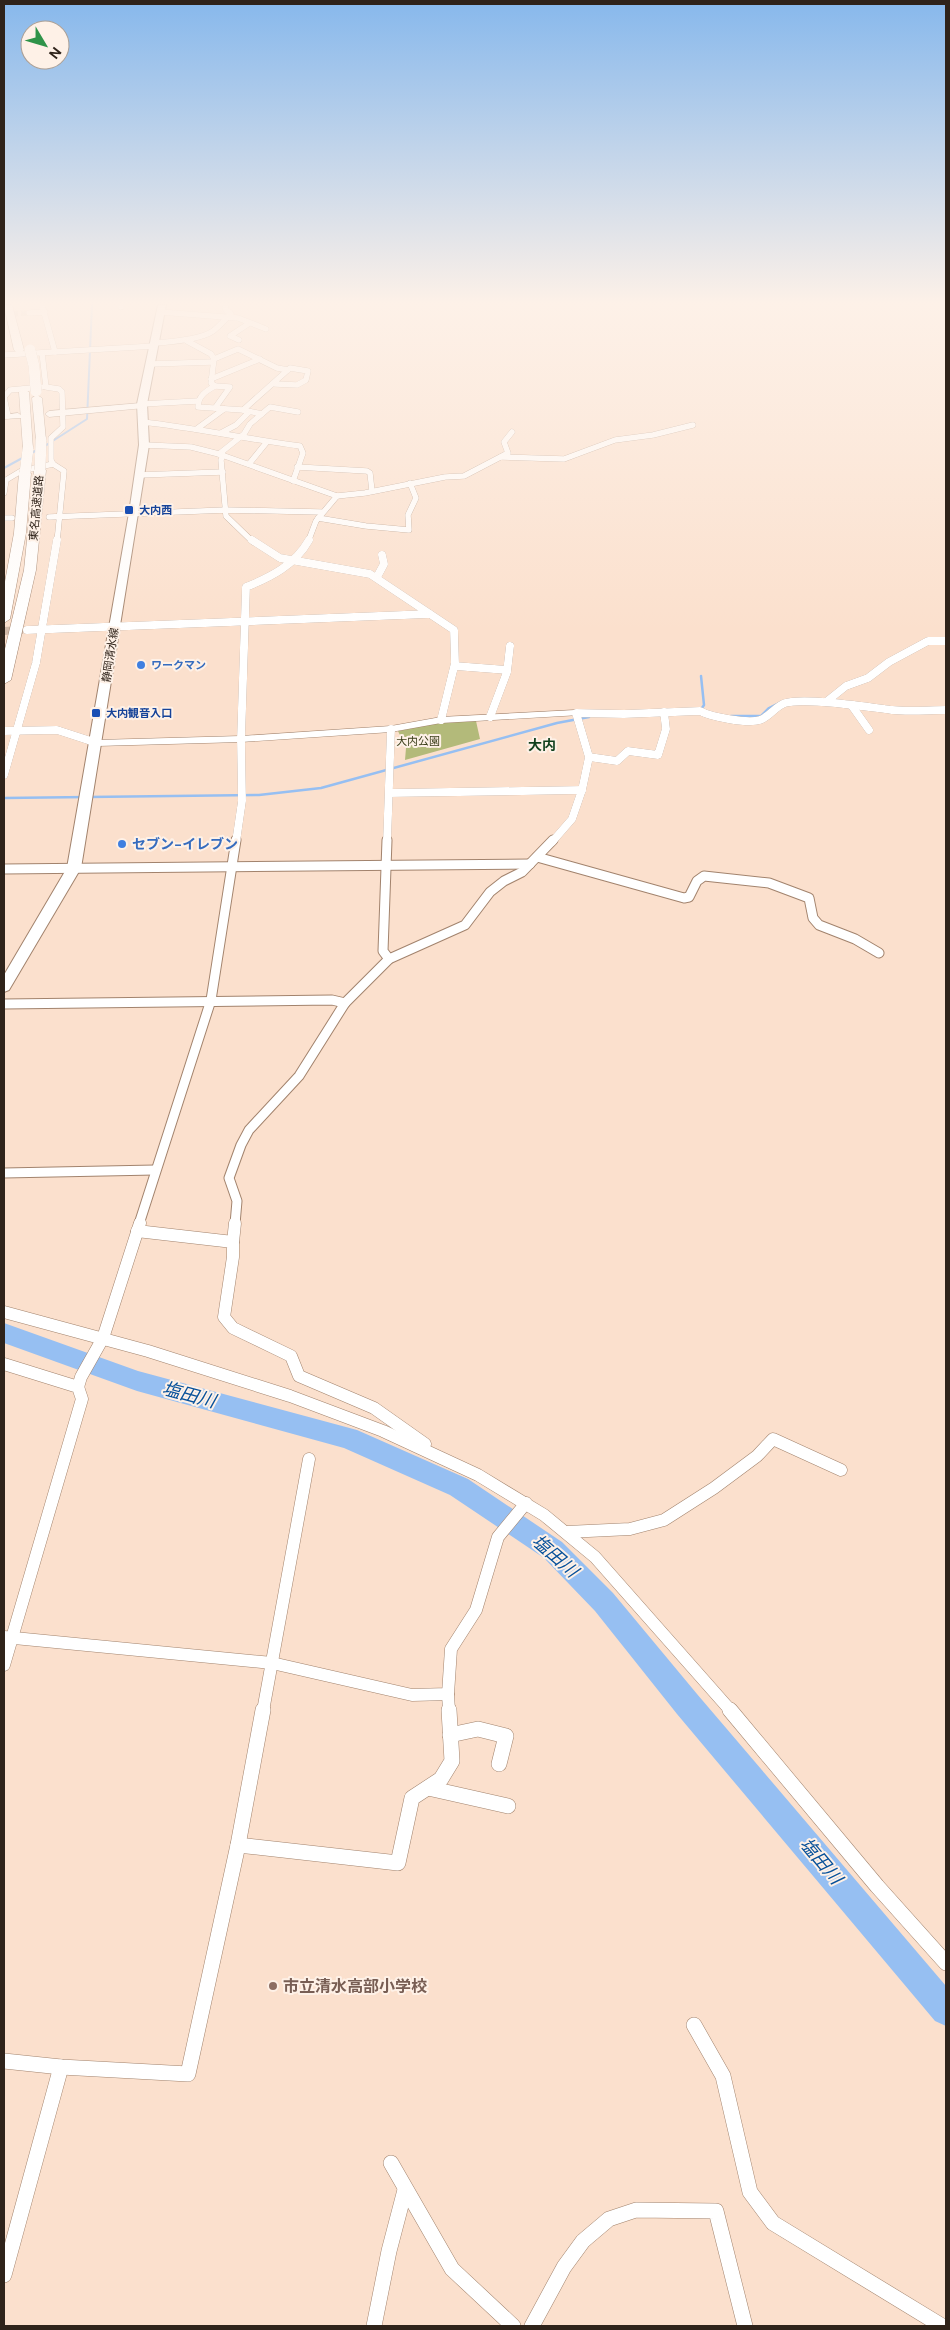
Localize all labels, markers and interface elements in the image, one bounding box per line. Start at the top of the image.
north arrow [20,20,70,70]
text: N [45,43,65,63]
street label: 東名高速道路 [26,475,46,541]
place label: 大内西 [139,503,172,517]
marker: 大内西 [123,504,135,516]
street label: 静岡清水線 [99,627,121,683]
place label: ワークマン [151,658,206,672]
marker: ワークマン [135,659,147,671]
place label: 大内観音入口 [106,706,172,720]
marker: 大内観音入口 [90,707,102,719]
park label: 大内公園 [396,734,440,748]
district label: 大内 [528,736,556,754]
place label: セブン-イレブン [132,835,238,853]
marker: セブン-イレブン [116,838,128,850]
water label: 塩田川 [160,1376,220,1414]
water label: 塩田川 [527,1529,585,1584]
water label: 塩田川 [794,1833,849,1891]
place label: 市立清水高部小学校 [283,1976,427,1997]
marker: 市立清水高部小学校 [267,1980,279,1992]

